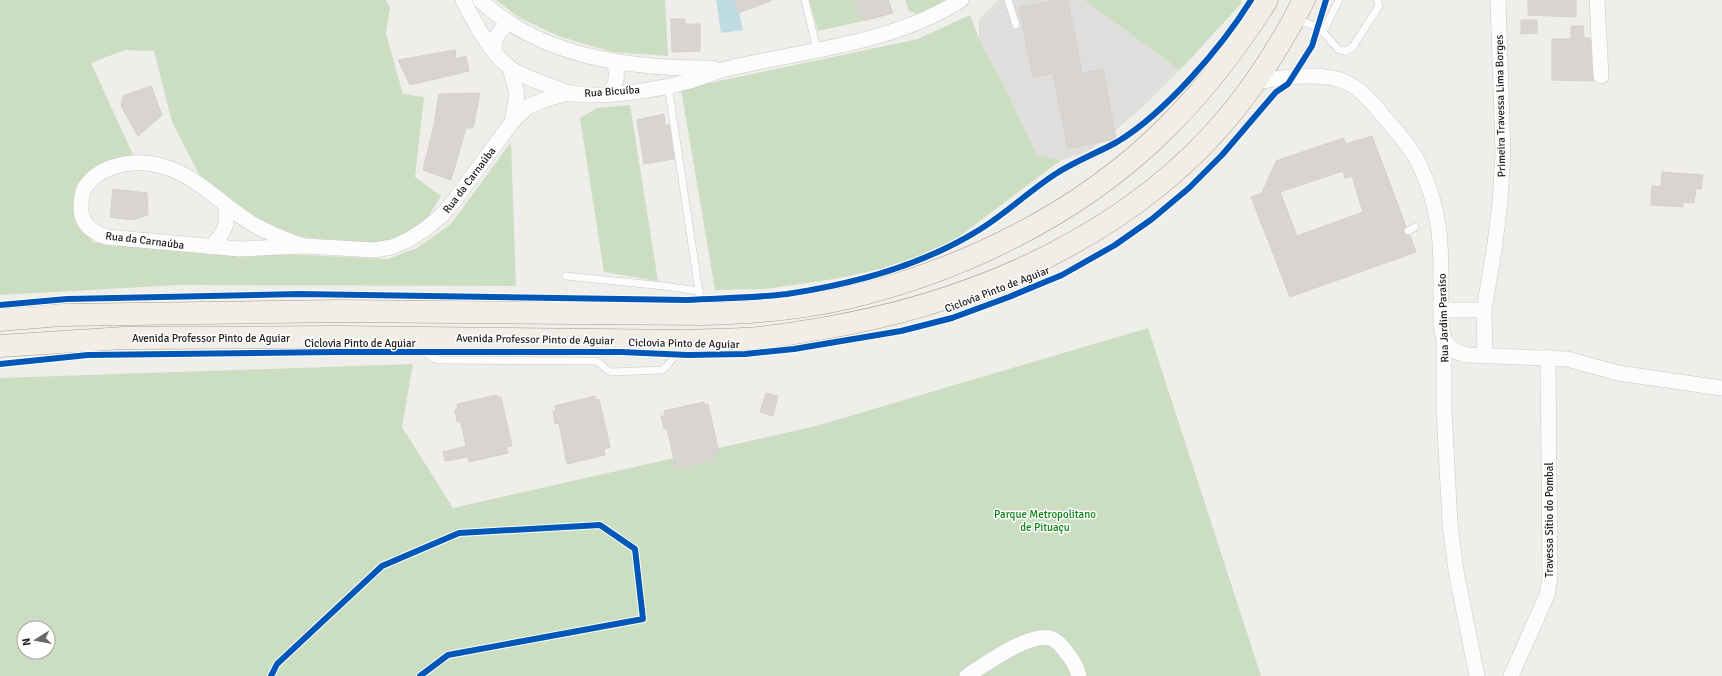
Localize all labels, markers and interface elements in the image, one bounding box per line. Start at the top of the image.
street label: Primeira Travessa Lima Borges [1493,34,1508,177]
street label: Rua Bicuíba [584,83,641,100]
street label: Rua da Carnaúba [440,144,499,216]
street label: Rua da Carnaúba [105,229,186,252]
street label: Ciclovia Pinto de Aguiar [943,263,1051,315]
street label: Rua Jardim Paraíso [1435,273,1452,363]
street label: Avenida Professor Pinto de Aguiar [132,332,290,345]
street label: Avenida Professor Pinto de Aguiar [456,332,614,347]
street label: Ciclovia Pinto de Aguiar [628,336,740,351]
street label: Ciclovia Pinto de Aguiar [304,337,416,350]
street label: Travessa Sítio do Pombal [1543,462,1556,578]
park label: Parque Metropolitano de Pituaçu [994,508,1096,534]
north arrow [16,620,56,660]
text: N [20,637,34,647]

